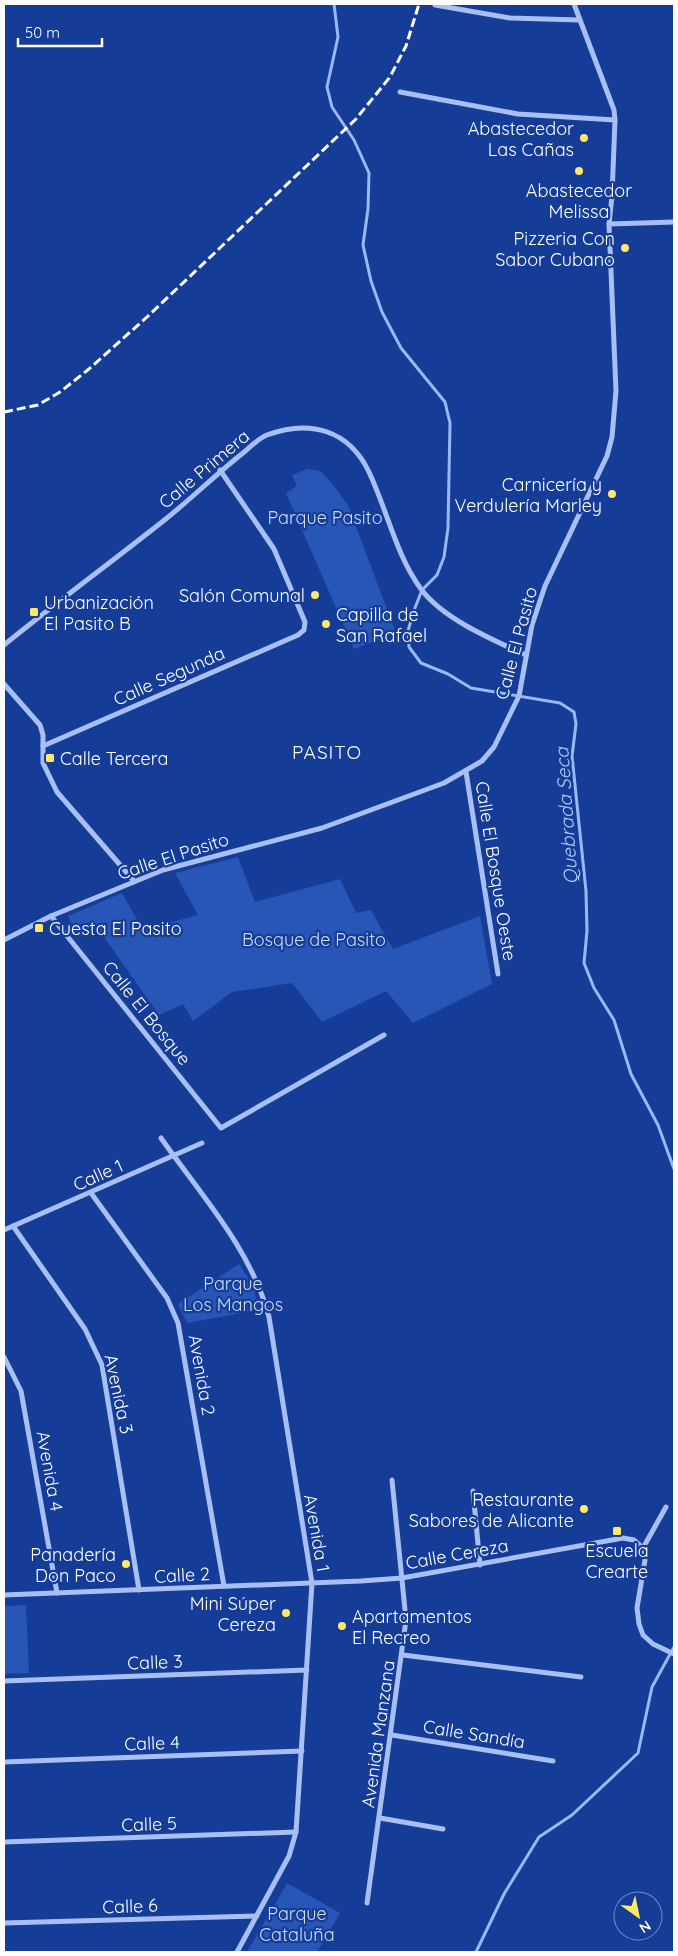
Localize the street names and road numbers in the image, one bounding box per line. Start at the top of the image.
street label: Calle Primera [154,424,254,514]
street label: Calle El Pasito [490,584,542,702]
street label: Calle Segunda [110,641,228,711]
street label: Calle El Bosque Oeste [470,780,522,962]
street label: Calle El Pasito [114,827,232,885]
street label: Calle El Bosque [98,956,196,1070]
street label: Calle 1 [69,1154,127,1196]
street label: Avenida 2 [184,1333,220,1417]
street label: Avenida 3 [99,1352,139,1436]
street label: Avenida 4 [32,1429,68,1513]
street label: Avenida 1 [299,1492,335,1574]
street label: Calle Cereza [404,1534,510,1574]
street label: Calle 2 [154,1562,210,1588]
street label: Calle 3 [127,1650,183,1674]
street label: Avenida Manzana [356,1659,400,1809]
street label: Calle Sandía [421,1715,527,1753]
street label: Calle 4 [124,1731,180,1755]
street label: Calle 5 [121,1812,177,1836]
street label: Calle 6 [102,1894,158,1918]

